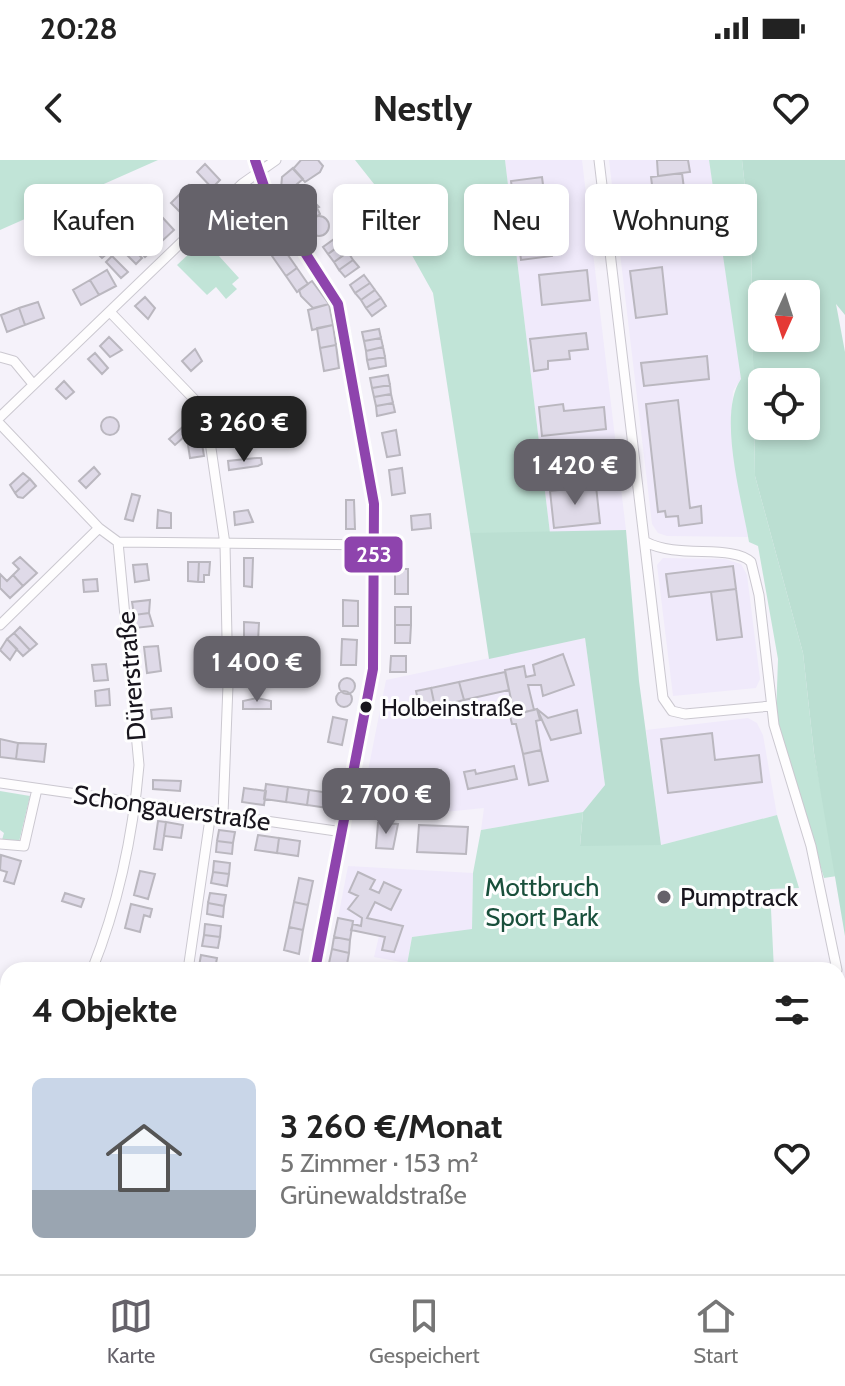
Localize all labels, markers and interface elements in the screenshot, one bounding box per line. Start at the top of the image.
text: 20:28 [40,10,118,47]
icon: back [32,86,76,130]
text: Nestly [373,86,472,130]
icon: heart [769,86,813,130]
chip: Kaufen [24,184,163,256]
chip: Mieten [179,184,317,256]
chip: Filter [333,184,448,256]
chip: Neu [464,184,569,256]
chip: Wohnung [585,184,757,256]
north arrow [748,280,820,352]
map controls [748,280,820,440]
button: locate [748,368,820,440]
pin: 3 260 € [170,396,318,464]
text: 3 260 € [199,406,289,438]
pin: 1 420 € [501,439,649,507]
text: 1 420 € [532,449,618,481]
line badge: 253 [343,535,404,574]
text: 253 [356,541,392,568]
street label: Dürerstraße [109,610,153,742]
pin: 1 400 € [183,636,331,704]
text: 1 400 € [212,646,302,678]
place label: Holbeinstraße [381,693,524,722]
marker: Holbeinstraße [358,699,374,715]
pin: 2 700 € [312,768,460,836]
street label: Schongauerstraße [71,778,273,838]
text: 2 700 € [340,778,432,810]
park label: Mottbruch Sport Park [485,871,599,933]
place label: Pumptrack [680,881,799,913]
marker: Pumptrack [655,888,673,906]
icon: filters [770,988,814,1032]
text: 4 Objekte [32,989,177,1031]
text: 3 260 €/Monat [280,1105,502,1147]
icon: home [96,1110,192,1206]
icon: heart [770,1136,814,1180]
text: 5 Zimmer · 153 m² [280,1147,478,1179]
text: Grünewaldstraße [280,1179,467,1211]
tab: Karte [107,1294,155,1369]
tab: Gespeichert [369,1294,480,1369]
tab: Start [693,1294,738,1369]

